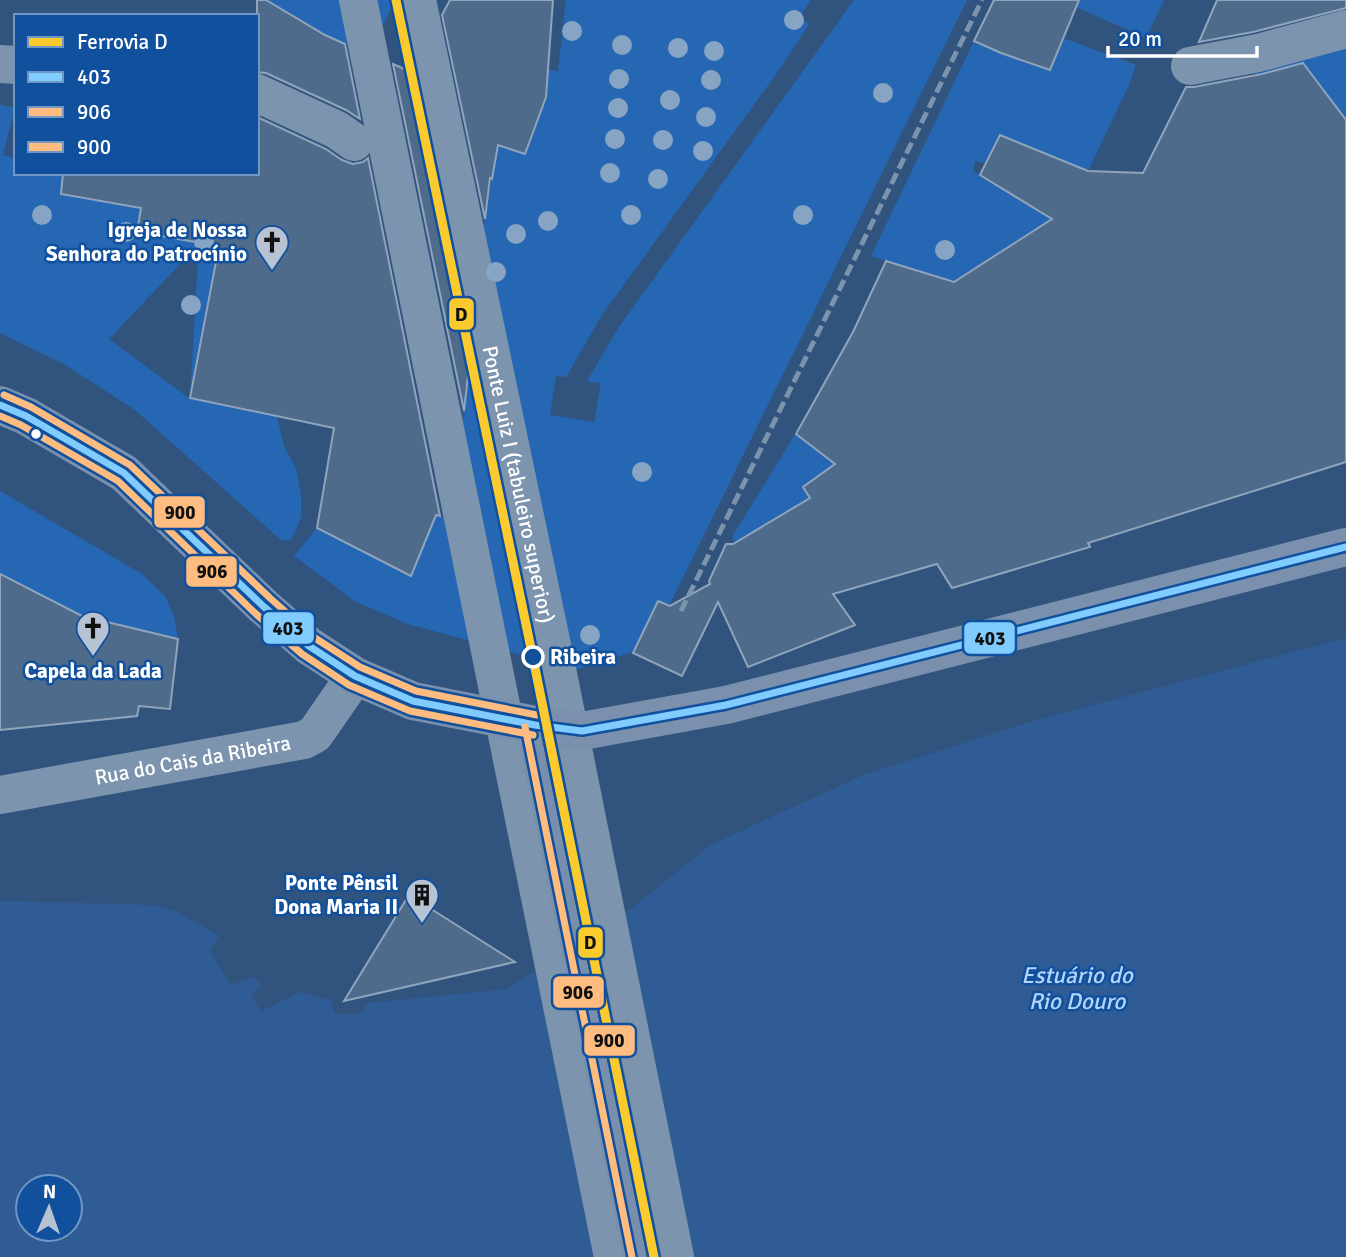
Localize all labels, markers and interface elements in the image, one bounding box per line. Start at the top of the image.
legend [14,14,259,175]
scale bar [1108,14,1257,58]
text: 20 m [1118,26,1162,52]
text: Ferrovia D [77,29,168,55]
text: 403 [77,64,111,90]
text: 906 [77,99,111,125]
text: 900 [77,134,111,160]
place label: Igreja de Nossa Senhora do Patrocínio [46,217,247,267]
church icon: Igreja de Nossa Senhora do Patrocínio [253,223,291,272]
line badge: D [448,297,475,331]
text: D [455,303,467,327]
street label: Ponte Luiz I (tabuleiro superior) [477,343,560,626]
unlabelled marker [29,427,43,441]
line badge: 900 [153,495,206,529]
text: 900 [165,501,195,525]
line badge: 906 [185,555,238,588]
text: 906 [197,560,227,584]
church icon: Capela da Lada [74,609,112,658]
line badge: 403 [262,611,315,645]
text: 403 [273,617,303,641]
line badge: 403 [963,621,1016,655]
text: 403 [975,627,1005,651]
place label: Ribeira [550,644,616,670]
marker: Ribeira [522,646,544,668]
place label: Capela da Lada [24,658,162,684]
street label: Rua do Cais da Ribeira [93,730,293,791]
place label: Ponte Pênsil Dona Maria II [274,870,398,920]
building icon: Ponte Pênsil Dona Maria II [403,876,441,925]
line badge: D [577,926,604,959]
text: D [584,931,596,955]
water label: Estuário do Rio Douro [1021,961,1134,1016]
line badge: 906 [552,975,605,1009]
text: 906 [563,981,593,1005]
line badge: 900 [583,1024,636,1057]
text: 900 [594,1029,624,1053]
north arrow [14,1173,84,1243]
text: N [43,1180,57,1204]

